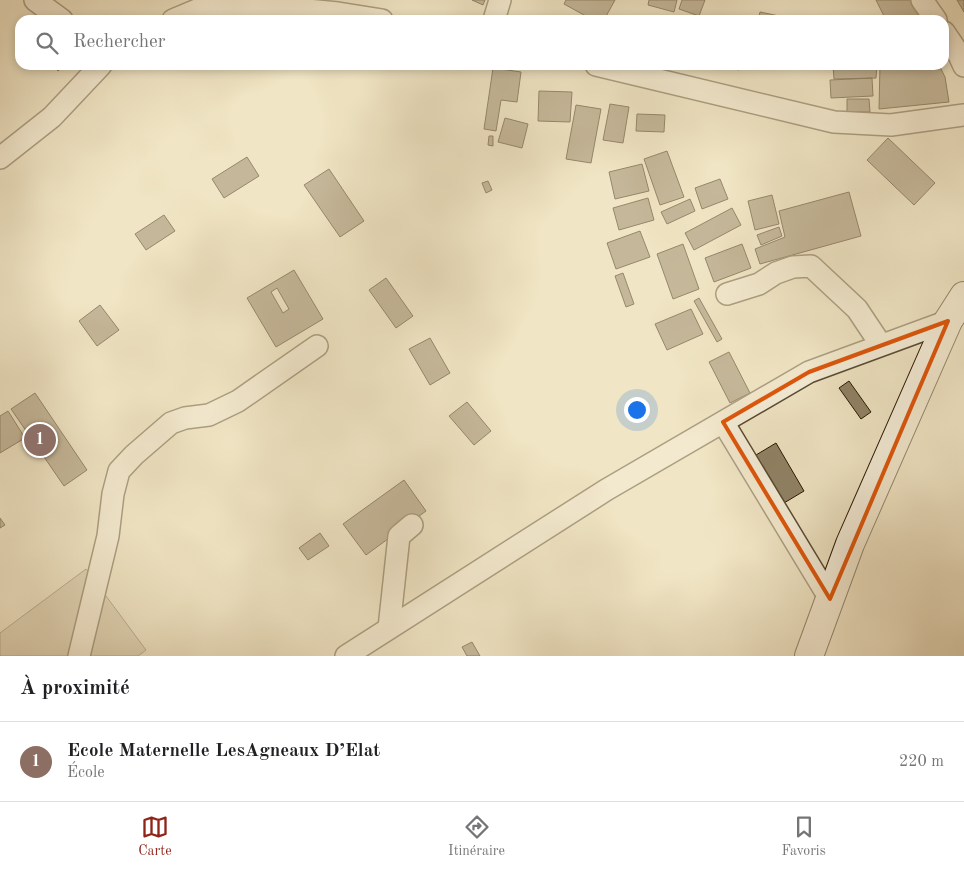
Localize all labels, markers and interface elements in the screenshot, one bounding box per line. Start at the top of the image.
search box [15,15,949,70]
icon: search [33,29,61,57]
text: Rechercher [73,33,166,52]
your location [624,397,650,423]
pin: 1 [24,421,56,459]
text: À proximité [20,678,130,699]
text: Ecole Maternelle LesAgneaux D’Elat [67,742,380,761]
text: 1 [31,754,41,770]
text: 220 m [899,754,944,770]
text: École [67,765,105,781]
tab: Carte [138,813,172,860]
tab: Itinéraire [448,813,505,860]
tab: Favoris [781,813,826,860]

